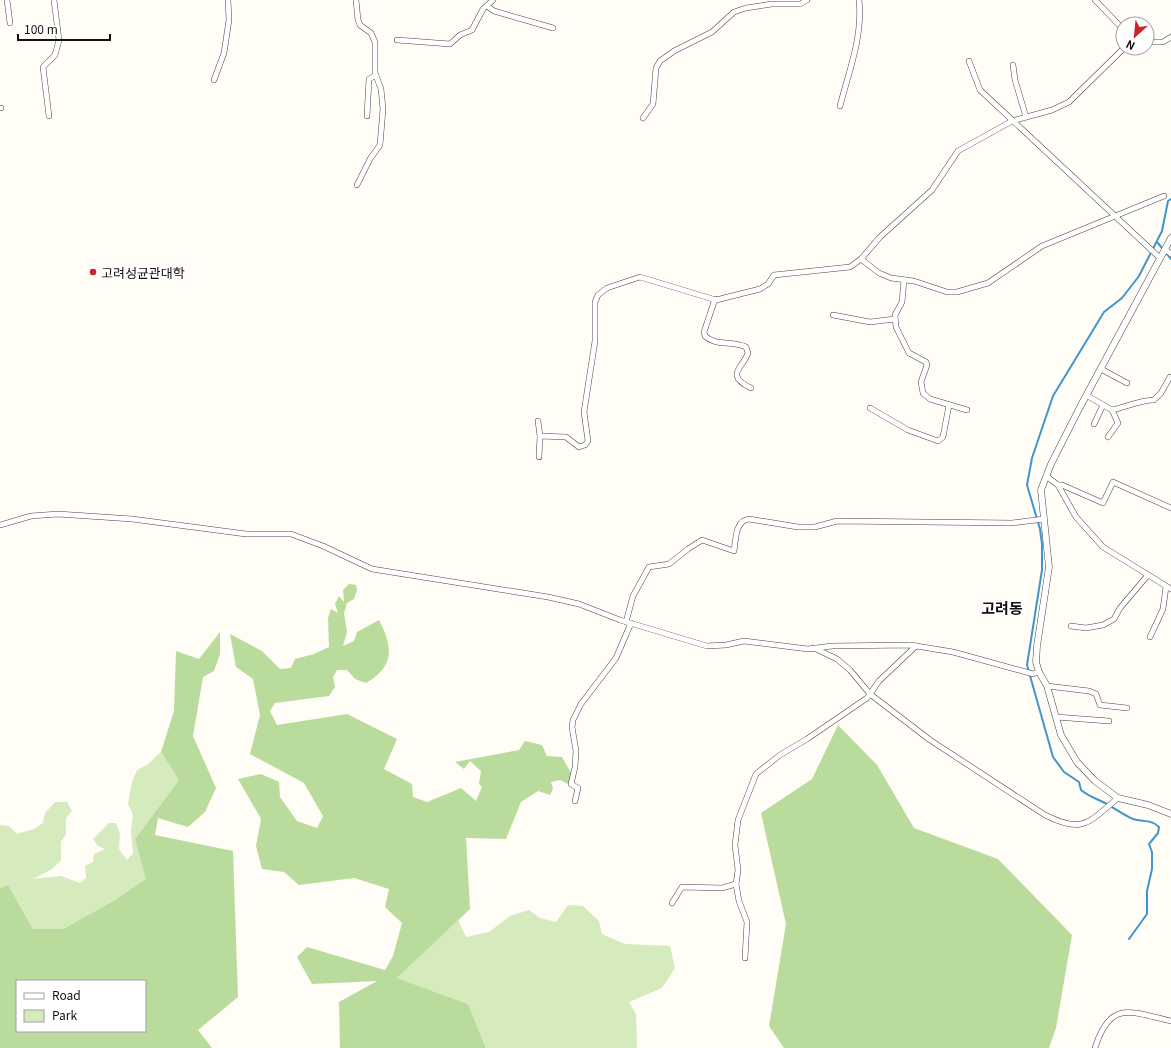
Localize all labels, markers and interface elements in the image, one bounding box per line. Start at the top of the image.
scale bar [18,16,110,42]
north arrow [1115,16,1155,56]
text: 100 m [24,20,58,37]
text: N [1123,37,1137,55]
place label: 고려성균관대학 [101,263,185,282]
marker: 고려성균관대학 [88,267,98,277]
district label: 고려동 [981,597,1023,618]
legend [16,980,146,1032]
text: Road [52,986,81,1003]
text: Park [52,1006,77,1023]

